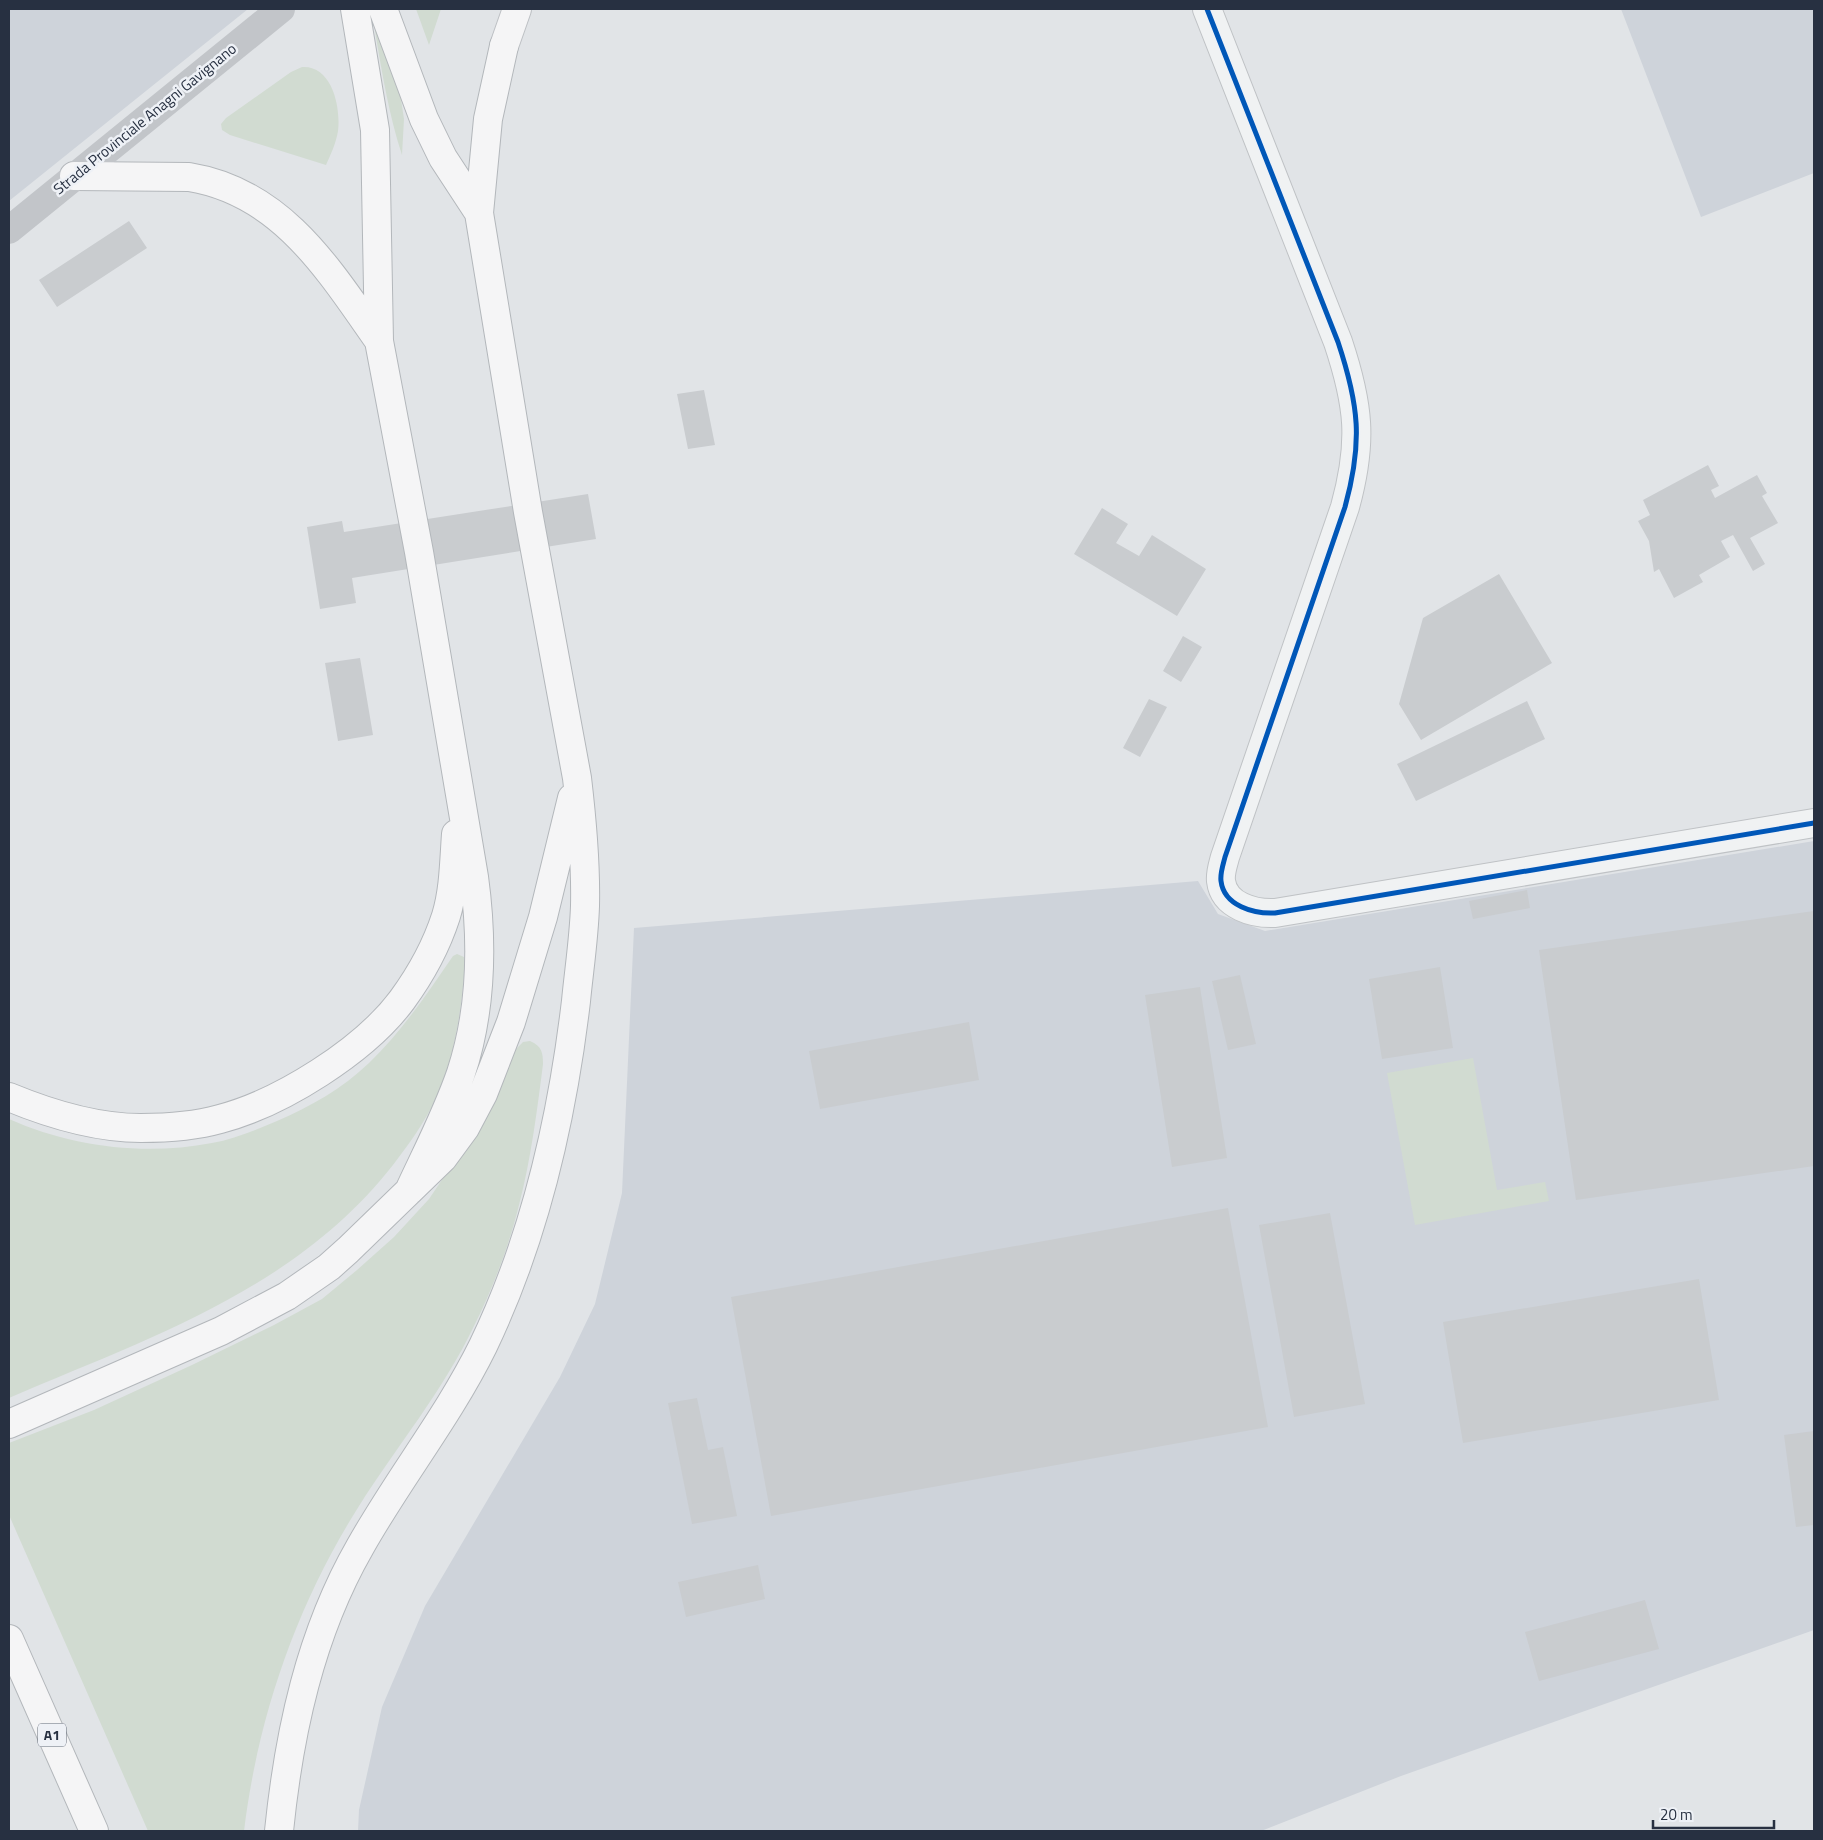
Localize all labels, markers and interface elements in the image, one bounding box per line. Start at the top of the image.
street label: Strada Provinciale Anagni Gavignano [48,37,241,200]
road number: A1 [38,1724,66,1746]
scale bar [1653,1798,1774,1830]
text: 20 m [1660,1803,1693,1826]

